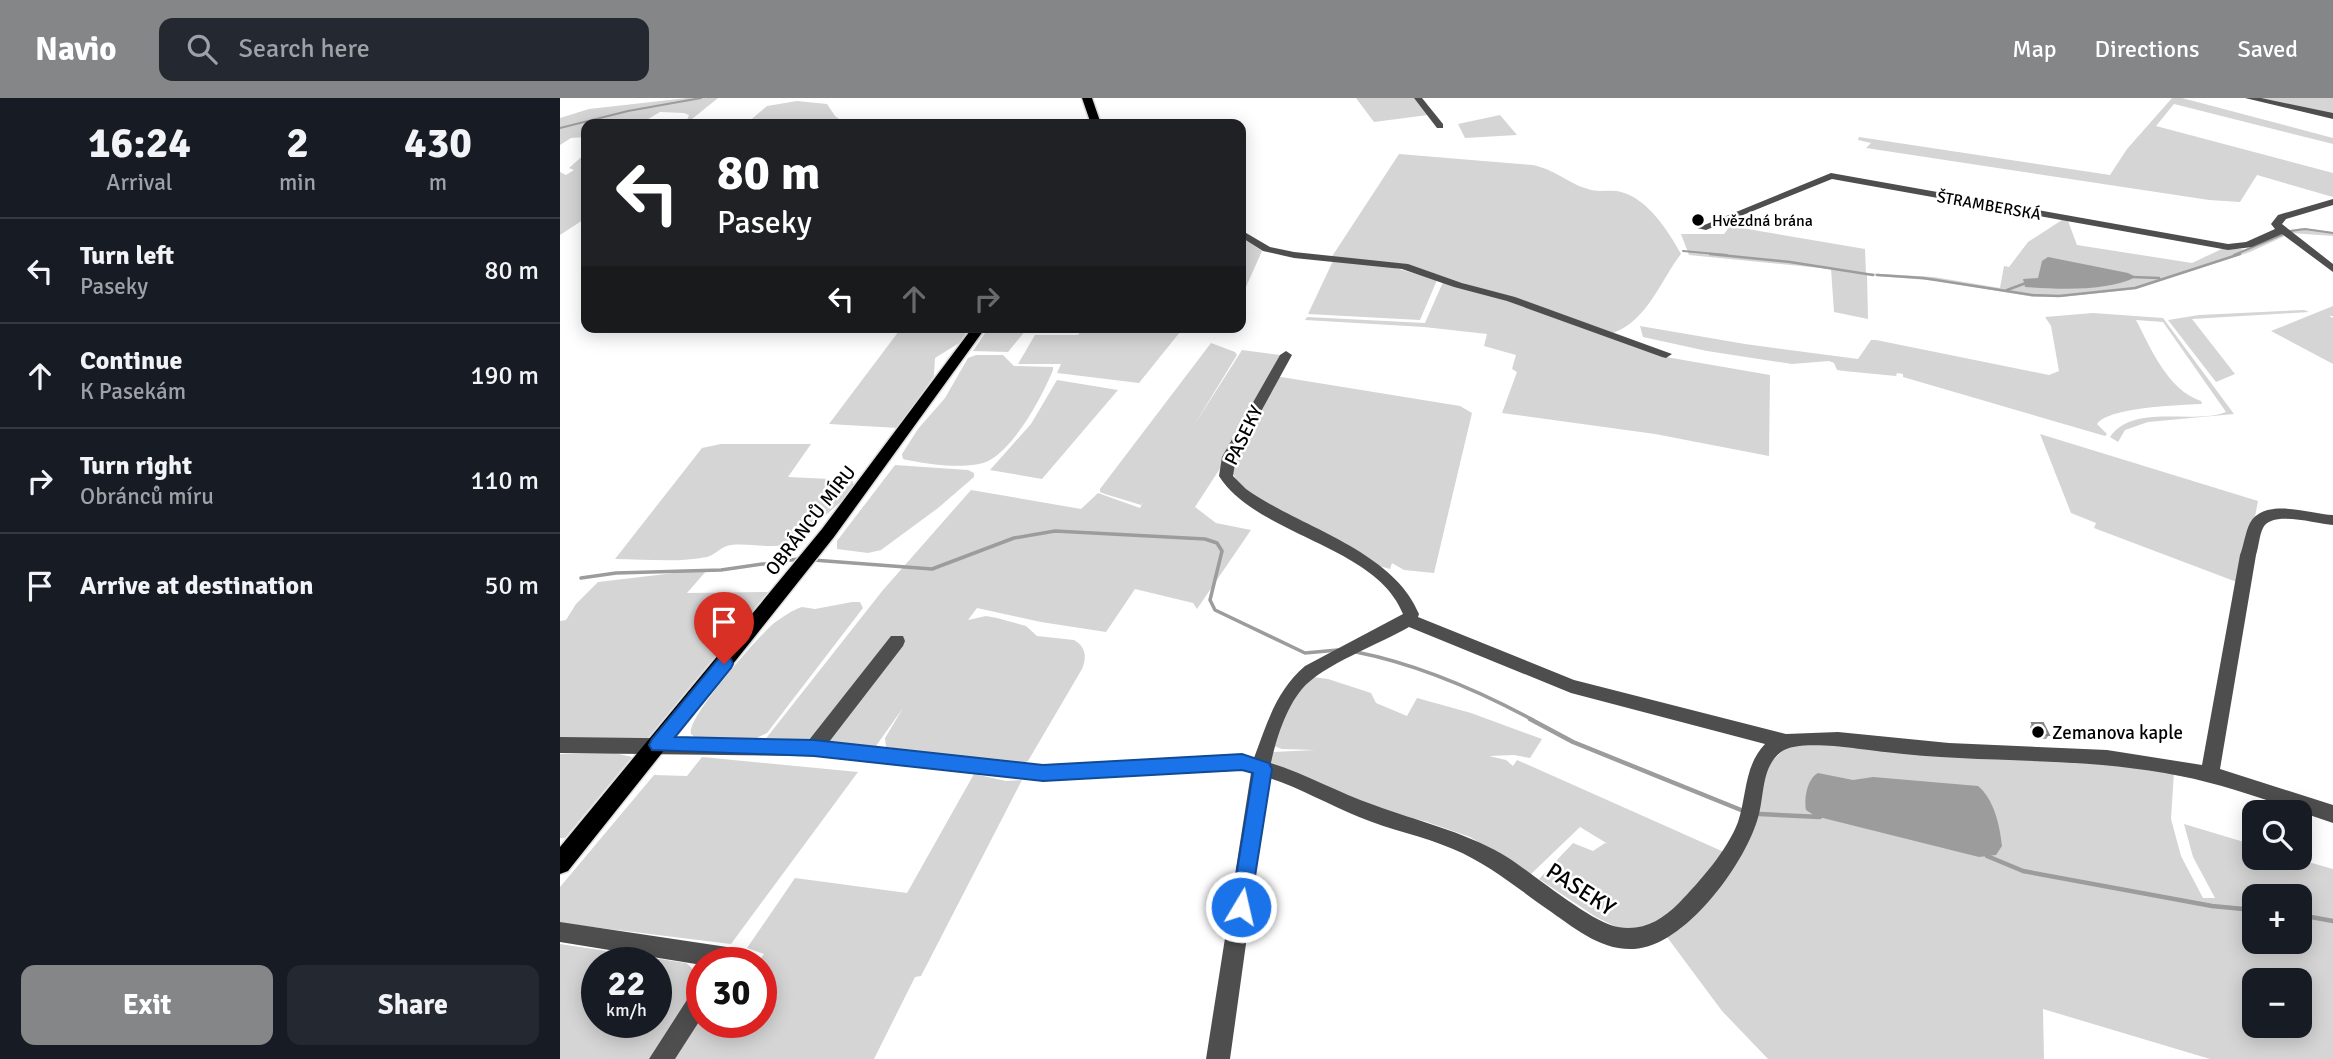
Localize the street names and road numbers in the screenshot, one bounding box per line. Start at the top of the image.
street label: ŠTRAMBERSKÁ [1935,187,2043,225]
street label: PASEKY [1219,401,1269,469]
street label: OBRÁNCŮ MÍRU [760,461,861,580]
street label: PASEKY [1541,856,1621,923]

